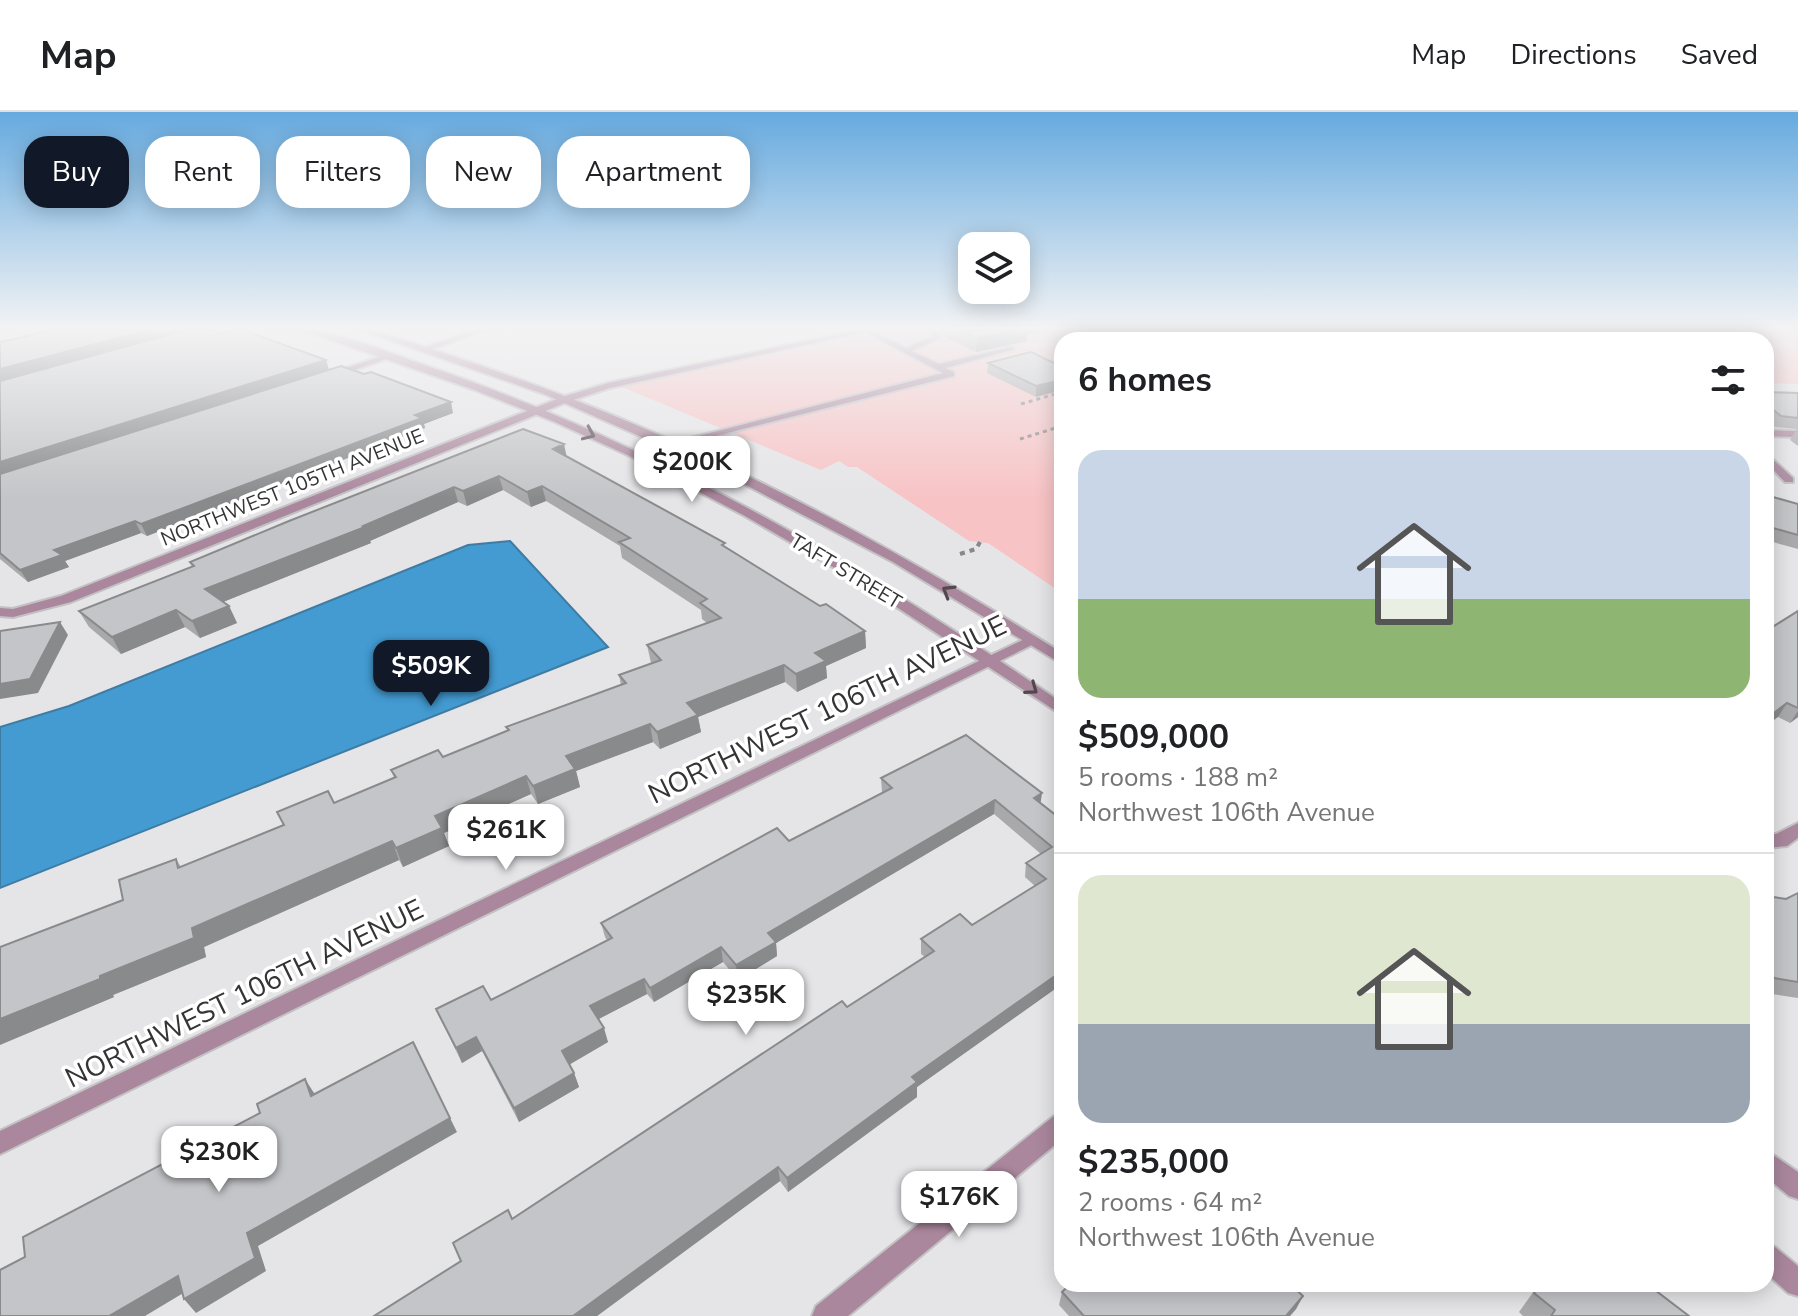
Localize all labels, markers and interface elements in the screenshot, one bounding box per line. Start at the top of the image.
text: Map [40,30,117,81]
text: Map [1411,36,1466,74]
text: Directions [1510,36,1637,74]
text: Saved [1681,36,1758,74]
chip: Buy [24,136,129,208]
chip: Rent [145,136,260,208]
chip: Filters [276,136,410,208]
chip: New [426,136,541,208]
chip: Apartment [557,136,750,208]
map controls [958,232,1030,304]
button: layers [958,232,1030,304]
text: 6 homes [1078,357,1212,403]
icon: filters [1706,358,1750,402]
street label: NORTHWEST 105TH AVENUE [157,422,428,553]
one-way arrow [581,425,595,441]
pin: $200K [636,436,748,504]
text: $200K [652,444,732,479]
icon: home [1342,502,1486,646]
street label: TAFT STREET [785,527,907,615]
one-way arrow [942,585,957,601]
street label: NORTHWEST 106TH AVENUE [642,606,1013,813]
pin: $509K [375,640,487,708]
text: $509K [391,648,471,683]
one-way arrow [1024,679,1038,694]
text: $509,000 [1078,714,1229,760]
text: 5 rooms · 188 m² [1078,760,1278,795]
text: Northwest 106th Avenue [1078,795,1375,830]
pin: $261K [450,804,562,872]
text: $261K [466,812,546,847]
street label: NORTHWEST 106TH AVENUE [59,890,430,1097]
icon: home [1342,927,1486,1071]
pin: $235K [690,969,802,1037]
text: $235K [706,977,786,1012]
pin: $230K [163,1126,275,1194]
text: $230K [179,1134,259,1169]
text: $235,000 [1078,1139,1229,1185]
pin: $176K [903,1171,1015,1239]
text: $176K [919,1179,999,1214]
text: 2 rooms · 64 m² [1078,1185,1262,1220]
text: Northwest 106th Avenue [1078,1220,1375,1255]

